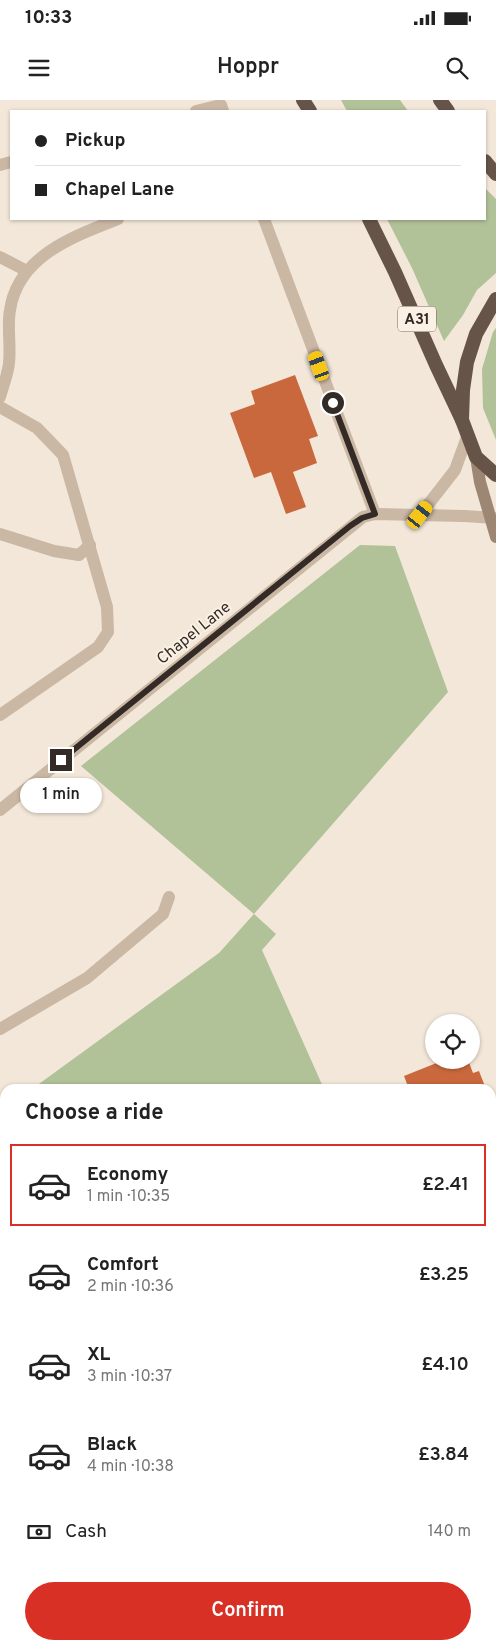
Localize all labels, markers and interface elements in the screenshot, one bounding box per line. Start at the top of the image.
text: 10:33 [25,6,73,30]
icon: menu [25,54,53,82]
text: Hoppr [217,54,279,81]
icon: search [443,54,471,82]
text: Pickup [65,129,125,153]
text: Chapel Lane [65,178,174,202]
road number: A31 [398,306,436,332]
car [306,349,331,383]
route start [322,392,344,414]
car [404,499,435,531]
street label: Chapel Lane [153,598,235,669]
route end [50,749,72,771]
callout: 1 min [20,778,102,812]
text: 1 min [42,785,80,805]
map controls [425,1014,480,1069]
button: locate [425,1014,480,1069]
text: Choose a ride [25,1100,163,1127]
icon: car [27,1163,72,1208]
text: Economy [87,1163,168,1187]
text: £2.41 [422,1173,469,1197]
text: 1 min · 10:35 [87,1187,170,1207]
icon: car [27,1253,72,1298]
text: Comfort [87,1253,159,1277]
text: £3.25 [419,1263,469,1287]
text: 2 min · 10:36 [87,1277,174,1297]
icon: car [27,1343,72,1388]
text: XL [87,1343,110,1367]
text: £4.10 [421,1353,469,1377]
text: 3 min · 10:37 [87,1367,172,1387]
icon: car [27,1433,72,1478]
text: Black [87,1433,137,1457]
text: £3.84 [418,1443,469,1467]
text: 4 min · 10:38 [87,1457,174,1477]
icon: cash [25,1518,53,1546]
text: Cash [65,1520,107,1544]
text: 140 m [428,1522,471,1542]
button: Confirm [25,1582,471,1640]

